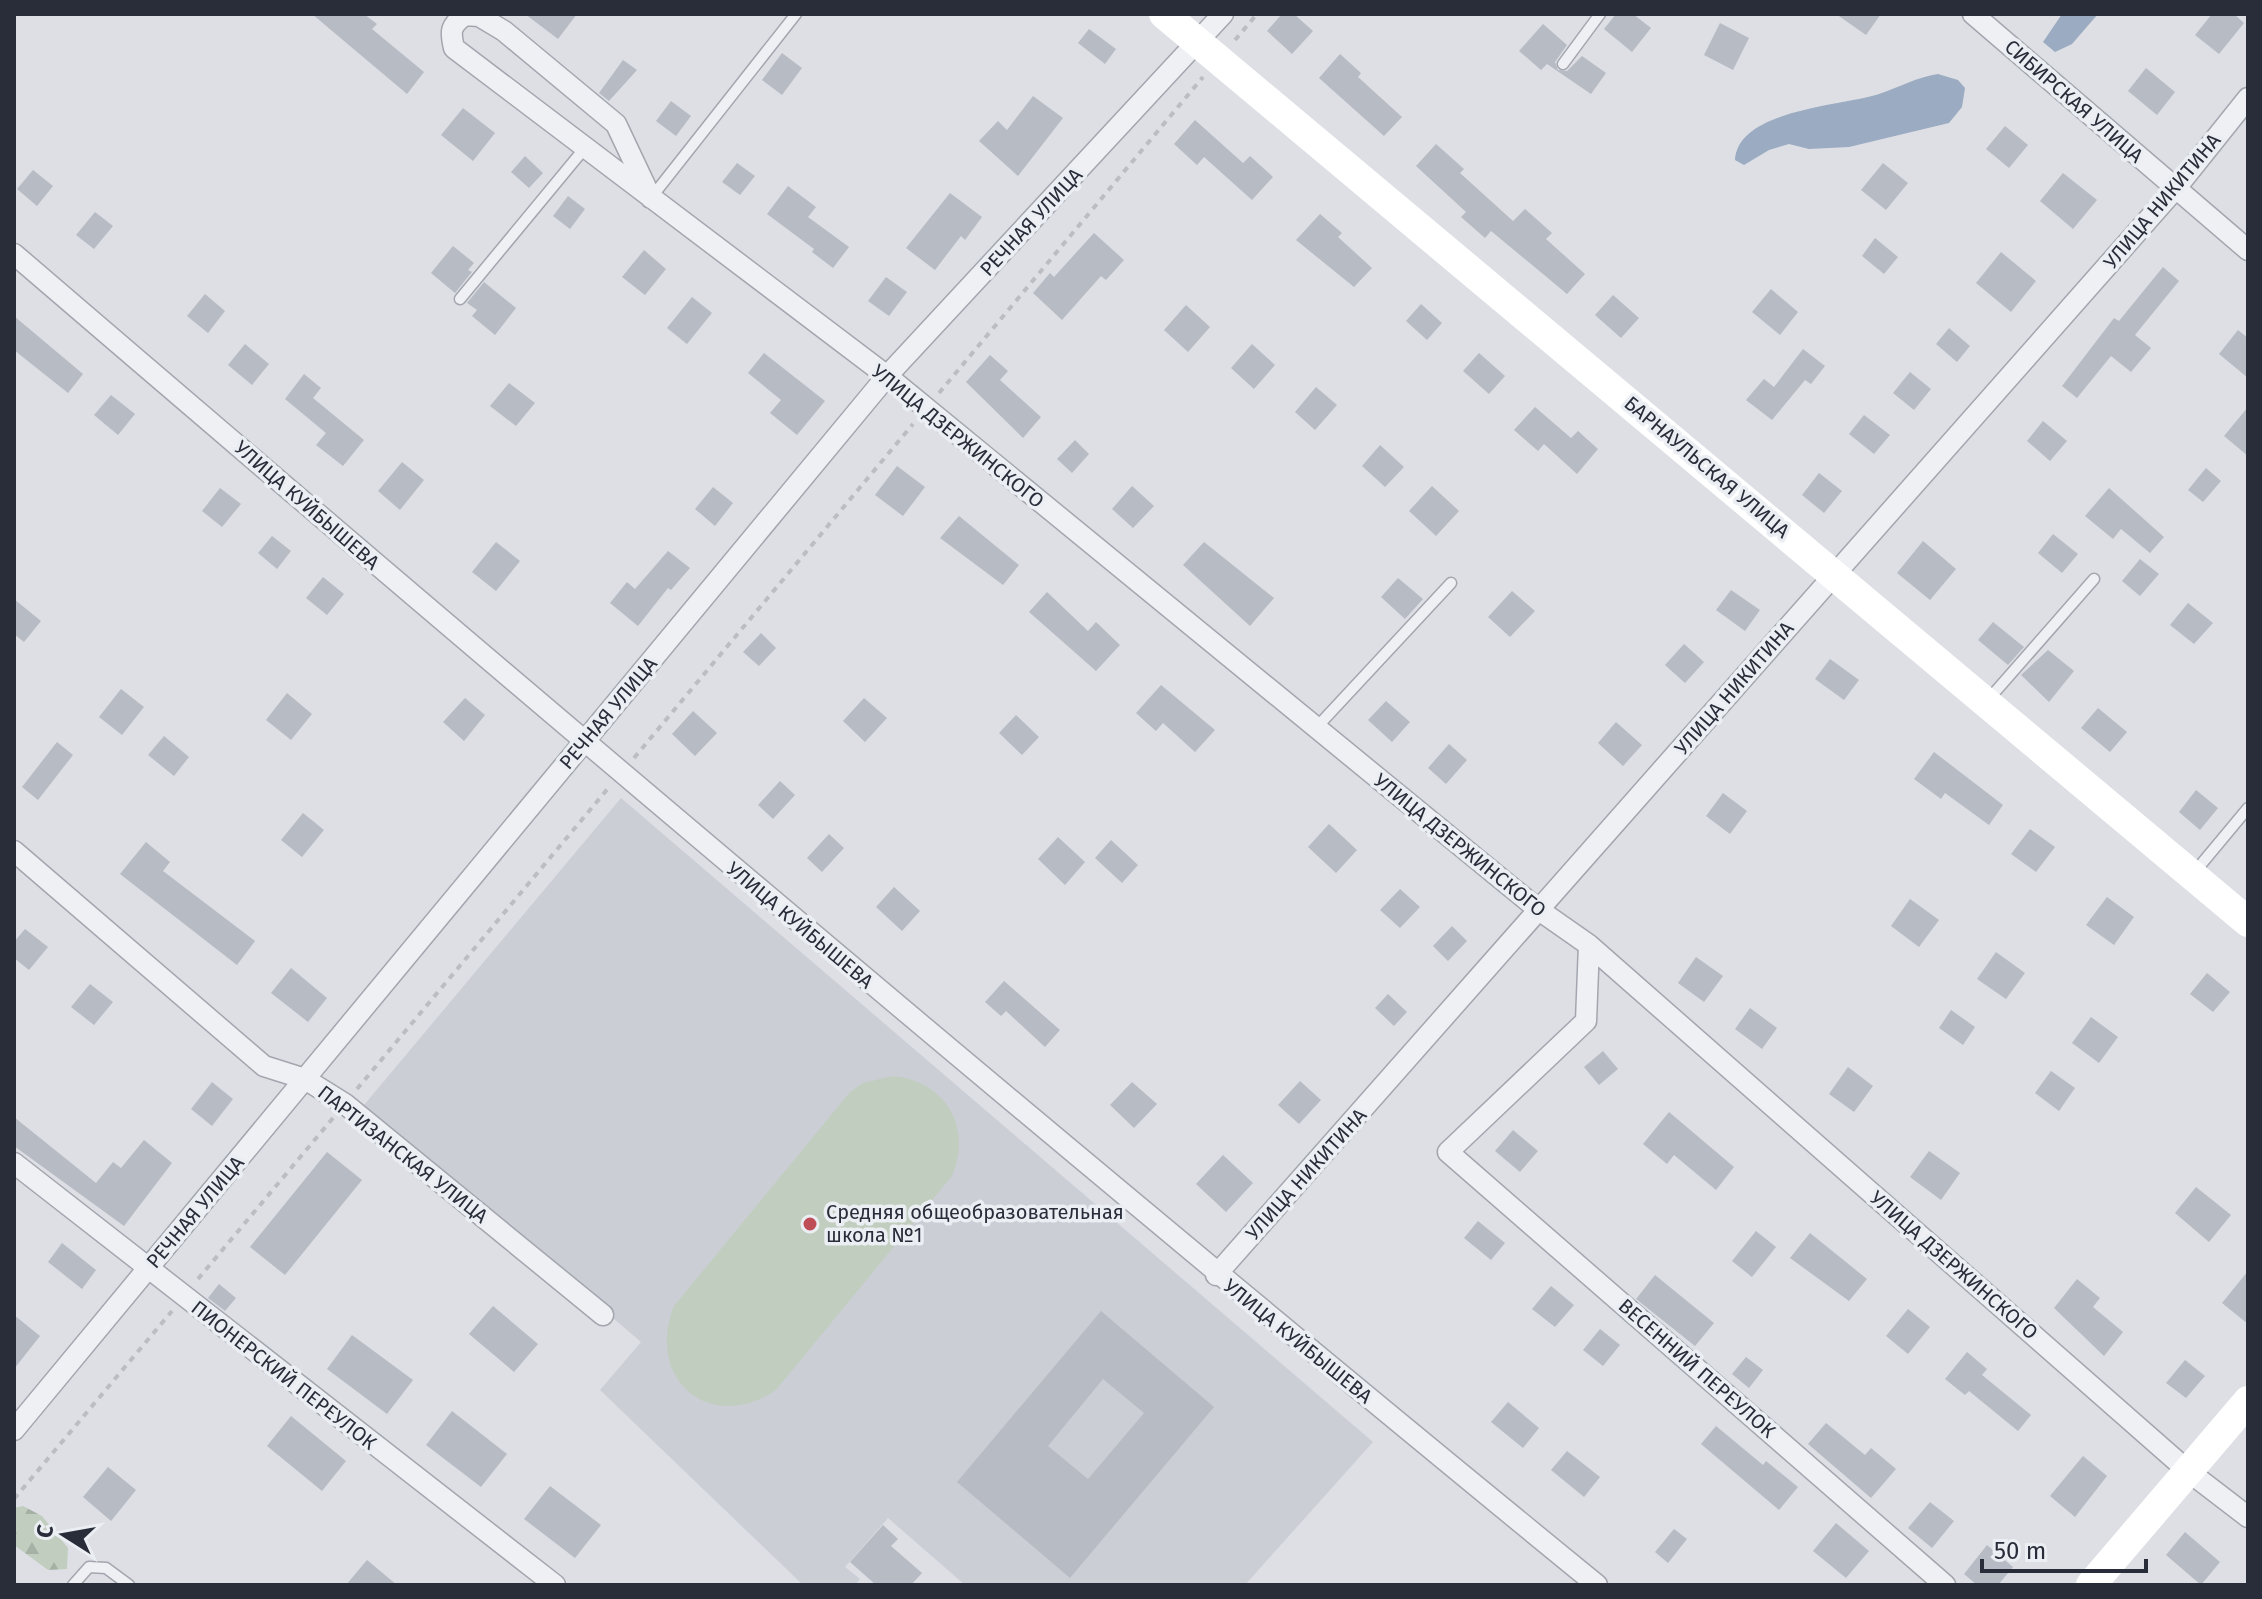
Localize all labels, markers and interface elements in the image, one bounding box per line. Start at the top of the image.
street label: СИБИРСКАЯ УЛИЦА [2000,34,2149,168]
street label: УЛИЦА НИКИТИНА [2098,128,2226,273]
street label: РЕЧНАЯ УЛИЦА [975,163,1088,281]
street label: УЛИЦА ДЗЕРЖИНСКОГО [867,359,1049,513]
street label: БАРНАУЛЬСКАЯ УЛИЦА [1620,391,1795,543]
street label: УЛИЦА КУЙБЫШЕВА [230,436,385,575]
street label: УЛИЦА НИКИТИНА [1670,616,1799,760]
street label: РЕЧНАЯ УЛИЦА [554,652,662,774]
street label: УЛИЦА ДЗЕРЖИНСКОГО [1369,768,1551,922]
street label: УЛИЦА КУЙБЫШЕВА [722,857,879,994]
street label: ПАРТИЗАНСКАЯ УЛИЦА [313,1080,493,1228]
street label: УЛИЦА НИКИТИНА [1241,1103,1372,1245]
street label: РЕЧНАЯ УЛИЦА [141,1151,249,1273]
street label: УЛИЦА ДЗЕРЖИНСКОГО [1865,1186,2043,1344]
place label: Средняя общеобразовательная школа №1 [826,1200,1124,1247]
marker: Средняя общеобразовательная школа №1 [801,1215,819,1233]
street label: УЛИЦА КУЙБЫШЕВА [1219,1274,1378,1409]
street label: ВЕСЕННИЙ ПЕРЕУЛОК [1614,1293,1781,1443]
street label: ПИОНЕРСКИЙ ПЕРЕУЛОК [187,1295,381,1455]
north arrow [24,1495,104,1575]
text: С [30,1522,59,1540]
scale bar [1982,1523,2146,1573]
text: 50 m [1994,1537,2046,1565]

